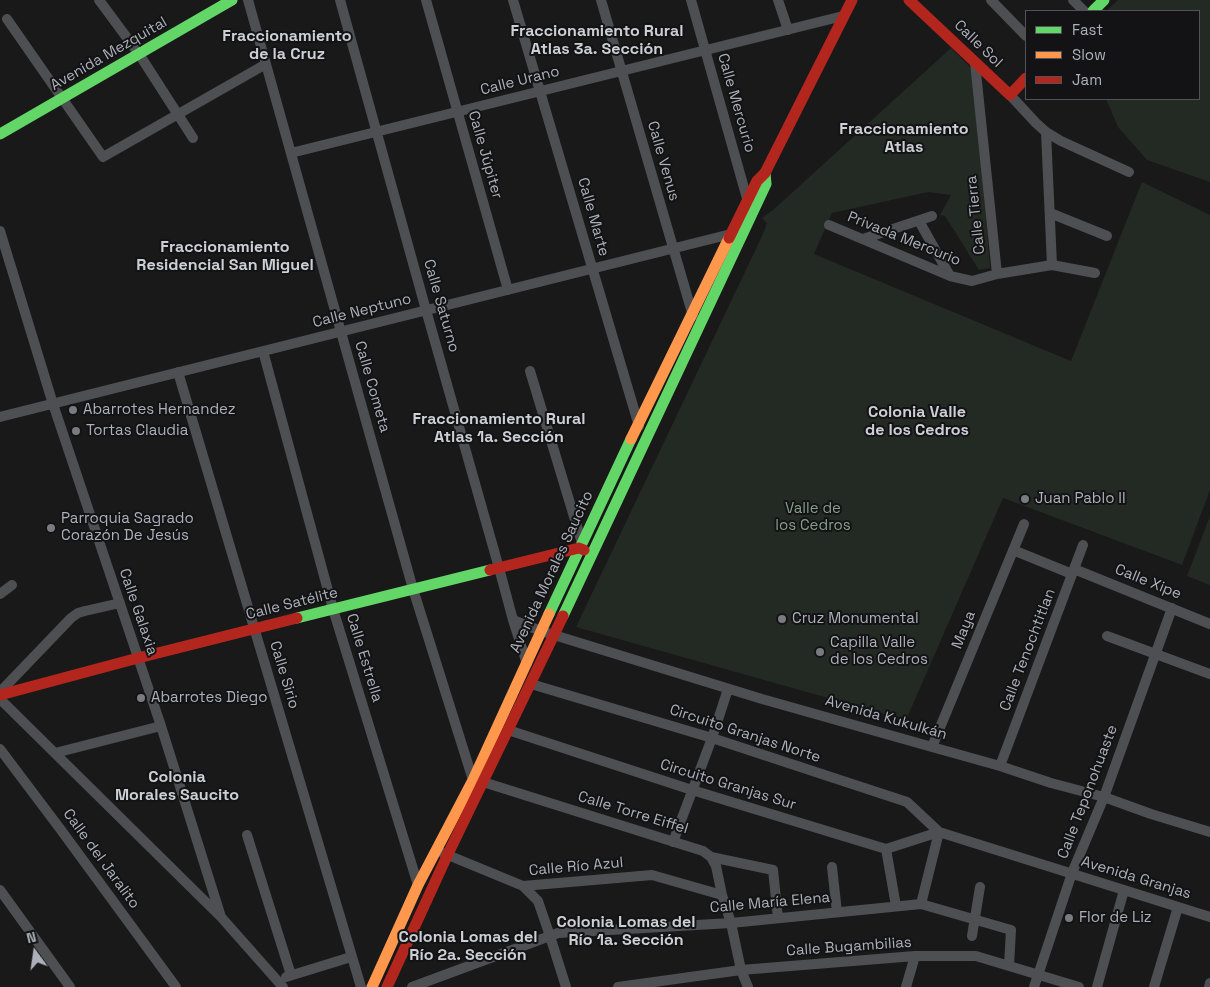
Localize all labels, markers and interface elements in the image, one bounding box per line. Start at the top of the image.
legend [1025,10,1200,100]
street label: Avenida Mezquital [48,13,170,95]
street label: Calle Sol [950,17,1006,71]
text: Fast [1072,20,1103,39]
district label: Fraccionamiento Rural Atlas 3a. Sección [511,22,683,60]
district label: Fraccionamiento de la Cruz [222,27,352,65]
text: Slow [1072,45,1106,64]
street label: Calle Mercurio [713,51,759,155]
street label: Calle Urano [479,62,561,100]
text: Jam [1072,70,1102,89]
street label: Calle Júpiter [464,109,506,201]
street label: Calle Venus [643,119,683,203]
district label: Fraccionamiento Atlas [839,120,969,158]
street label: Calle Tierra [963,175,989,255]
street label: Calle Marte [573,176,613,258]
street label: Privada Mercurio [845,208,963,270]
district label: Fraccionamiento Residencial San Miguel [136,238,314,276]
street label: Calle Saturno [419,257,463,355]
street label: Calle Neptuno [311,290,413,332]
street label: Calle Cometa [350,339,394,435]
place label: Abarrotes Hernandez [83,401,235,419]
district label: Colonia Valle de los Cedros [865,403,969,441]
marker: Abarrotes Hernandez [67,404,79,416]
district label: Fraccionamiento Rural Atlas 1a. Sección [413,410,585,448]
place label: Tortas Claudia [86,422,188,440]
marker: Tortas Claudia [70,425,82,437]
street label: Avenida Morales Saucito [506,488,598,656]
place label: Juan Pablo II [1035,490,1126,508]
marker: Juan Pablo II [1019,493,1031,505]
park label: Valle de los Cedros [775,500,851,535]
place label: Parroquia Sagrado Corazón De Jesús [61,510,194,545]
marker: Parroquia Sagrado Corazón De Jesús [45,522,57,534]
street label: Calle Xipe [1112,561,1184,603]
street label: Calle Galaxia [115,566,161,658]
street label: Calle Satélite [244,584,340,624]
street label: Calle Tenochtitlan [996,586,1060,714]
street label: Maya [948,608,980,652]
place label: Cruz Monumental [792,610,919,628]
street label: Calle Estrella [342,612,386,704]
marker: Cruz Monumental [776,613,788,625]
place label: Capilla Valle de los Cedros [830,634,928,669]
street label: Calle Sirio [265,639,303,711]
marker: Capilla Valle de los Cedros [814,646,826,658]
place label: Abarrotes Diego [151,689,267,707]
marker: Abarrotes Diego [135,692,147,704]
street label: Avenida Kukulkán [823,692,949,744]
street label: Circuito Granjas Norte [667,701,823,767]
street label: Calle Teponohuaste [1054,722,1122,862]
street label: Circuito Granjas Sur [658,756,798,814]
district label: Colonia Morales Saucito [115,768,239,806]
street label: Calle Torre Eiffel [576,788,690,838]
street label: Calle del Jaralito [59,806,143,912]
street label: Avenida Granjas [1079,853,1193,903]
street label: Calle Río Azul [528,854,624,880]
street label: Calle María Elena [709,889,831,917]
place label: Flor de Liz [1079,909,1152,927]
marker: Flor de Liz [1063,912,1075,924]
district label: Colonia Lomas del Río 1a. Sección [556,913,696,951]
north arrow [10,927,60,977]
text: N [25,928,38,947]
district label: Colonia Lomas del Río 2a. Sección [398,928,538,966]
street label: Calle Bugambilias [786,934,912,960]

